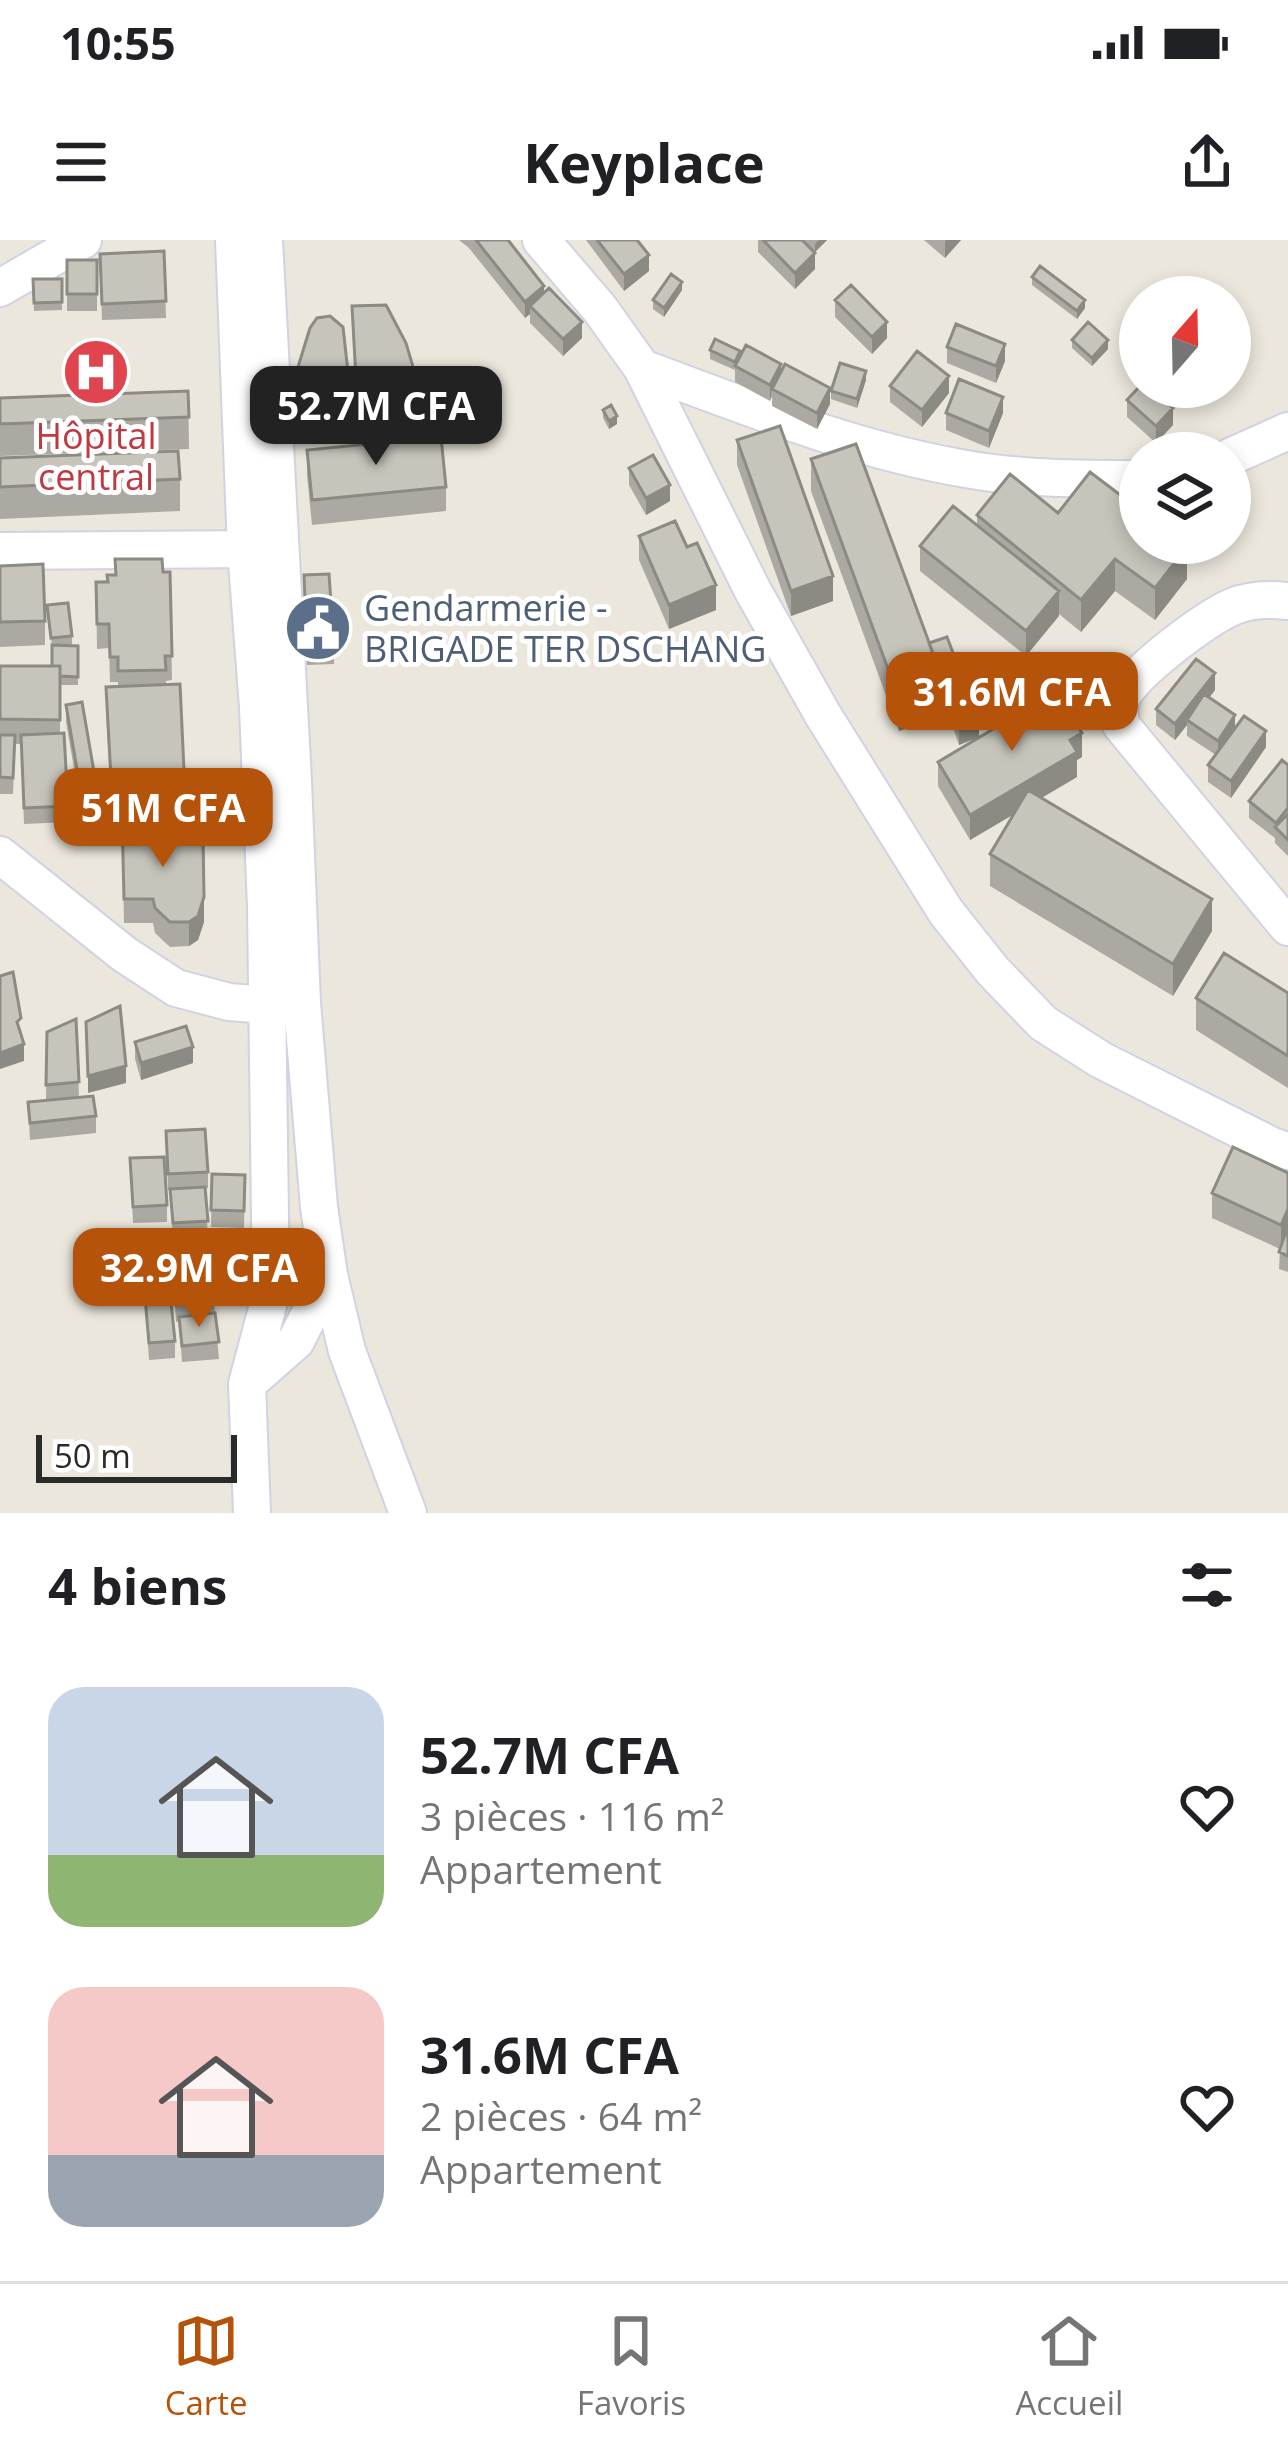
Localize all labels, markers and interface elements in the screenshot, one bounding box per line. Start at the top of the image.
text: 10:55 [60,12,176,73]
text: Keyplace [523,125,765,199]
icon: menu [48,129,114,195]
icon: share [1174,129,1240,195]
north arrow [1119,276,1251,408]
map controls [1119,276,1251,564]
hospital icon: Hôpital central [61,337,131,407]
pin: 52.7M CFA [239,366,513,468]
text: 52.7M CFA [277,378,475,431]
place label: Hôpital central [35,411,157,501]
button: layers [1119,432,1251,564]
place label: Gendarmerie - BRIGADE TER DSCHANG [364,583,766,673]
public building icon: Gendarmerie - BRIGADE TER DSCHANG [283,593,353,663]
pin: 31.6M CFA [875,652,1149,754]
text: 31.6M CFA [913,664,1111,717]
pin: 51M CFA [52,768,274,870]
text: 51M CFA [81,780,245,833]
pin: 32.9M CFA [62,1228,336,1330]
text: 32.9M CFA [100,1240,298,1293]
scale bar [36,1429,237,1482]
text: 50 m [54,1433,131,1478]
text: 4 biens [48,1550,227,1620]
icon: filters [1174,1552,1240,1618]
text: 52.7M CFA [420,1719,679,1789]
icon: home [144,1735,288,1879]
icon: heart [1174,1774,1240,1840]
text: 3 pièces · 116 m² [420,1789,724,1842]
text: Appartement [420,1842,662,1895]
text: 31.6M CFA [420,2019,679,2089]
icon: home [144,2035,288,2179]
icon: heart [1174,2074,1240,2140]
text: 2 pièces · 64 m² [420,2089,702,2142]
text: Appartement [420,2142,662,2195]
tab: Carte [165,2308,248,2425]
tab: Favoris [577,2308,686,2425]
tab: Accueil [1015,2308,1123,2425]

